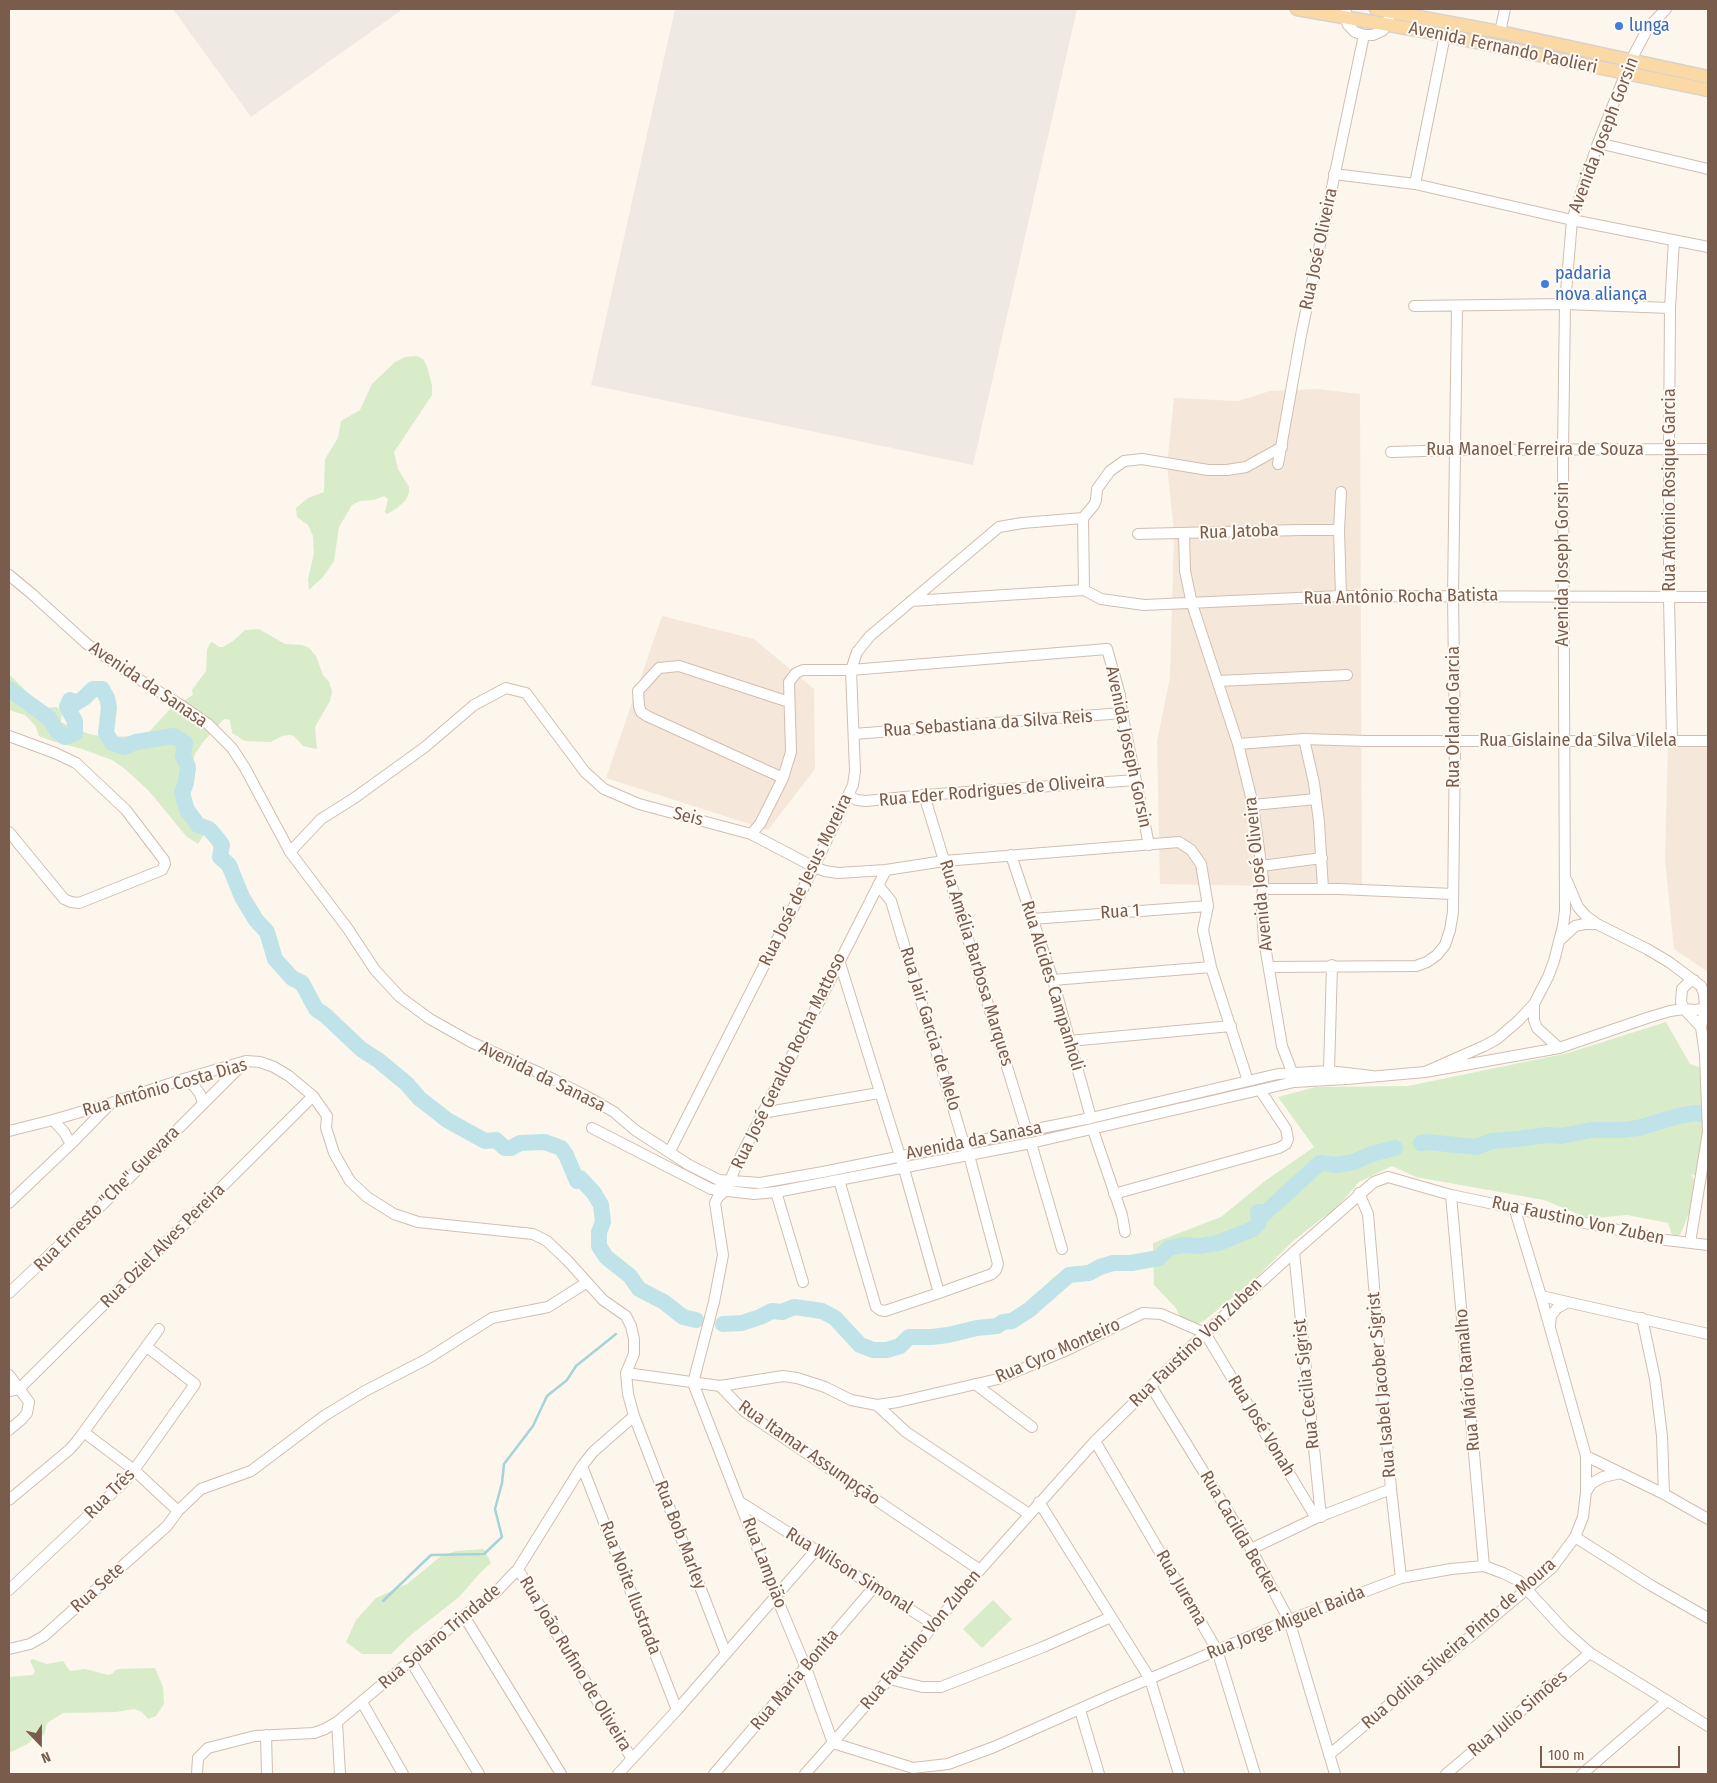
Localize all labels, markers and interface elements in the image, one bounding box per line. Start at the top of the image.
place label: lunga [1629,15,1670,37]
street label: Avenida Fernando Paolieri [1407,17,1599,79]
marker: lunga [1613,20,1625,32]
street label: Avenida Joseph Gorsin [1564,54,1644,216]
street label: Rua José Oliveira [1296,186,1342,312]
place label: padaria nova aliança [1555,263,1647,306]
marker: padaria nova aliança [1539,278,1551,290]
street label: Rua Antonio Rosique Garcia [1659,388,1681,592]
street label: Rua Manoel Ferreira de Souza [1426,439,1644,461]
street label: Avenida Joseph Gorsin [1552,482,1574,646]
street label: Rua Jatoba [1199,520,1279,544]
street label: Rua Antônio Rocha Batista [1304,585,1498,609]
street label: Avenida da Sanasa [85,637,211,733]
street label: Rua Orlando Garcia [1443,646,1465,788]
street label: Avenida Joseph Gorsin [1100,664,1156,830]
street label: Rua Sebastiana da Silva Reis [883,706,1093,742]
street label: Rua Gislaine da Silva Vilela [1479,730,1677,752]
street label: Rua Eder Rodrigues de Oliveira [878,770,1106,812]
street label: Rua José de Jesus Moreira [755,790,857,970]
street label: Avenida José Oliveira [1240,796,1278,952]
street label: Seis [671,803,705,831]
street label: Rua Amélia Barbosa Marques [934,857,1018,1069]
street label: Rua Alcides Campanholi [1016,898,1088,1074]
street label: Rua 1 [1100,900,1140,924]
street label: Rua Jair Garcia de Melo [895,945,965,1113]
street label: Rua José Geraldo Rocha Mattoso [727,949,851,1173]
street label: Avenida da Sanasa [475,1037,609,1117]
street label: Rua Antônio Costa Dias [80,1054,250,1122]
street label: Avenida da Sanasa [904,1117,1044,1165]
street label: Rua Ernesto "Che" Guevara [30,1122,184,1276]
street label: Rua Oziel Alves Pereira [96,1179,230,1313]
street label: Rua Faustino Von Zuben [1490,1192,1666,1250]
street label: Rua Faustino Von Zuben [1125,1274,1267,1412]
street label: Rua Isabel Jacober Sigrist [1363,1291,1401,1479]
street label: Rua Mário Ramalho [1451,1308,1485,1452]
street label: Rua Cyro Monteiro [992,1314,1124,1388]
street label: Rua Cecilia Sigrist [1289,1318,1325,1450]
street label: Rua José Vonah [1223,1372,1299,1480]
street label: Rua Itamar Assumpção [734,1396,884,1510]
street label: Rua Três [80,1464,140,1524]
street label: Rua Cacilda Becker [1195,1467,1283,1599]
street label: Rua Bob Marley [649,1478,711,1592]
street label: Rua Lampião [737,1515,791,1611]
street label: Rua Noite Ilustrada [595,1518,665,1658]
street label: Rua Wilson Simonal [782,1523,916,1619]
street label: Rua Jurema [1151,1546,1211,1630]
street label: Rua Odilia Silveira Pinto de Moura [1358,1554,1560,1734]
street label: Rua Sete [67,1558,129,1618]
street label: Rua Faustino Von Zuben [856,1566,986,1714]
street label: Rua João Rufino de Oliveira [514,1573,636,1755]
street label: Rua Solano Trindade [375,1580,505,1694]
street label: Rua Jorge Miguel Baida [1204,1581,1368,1665]
street label: Rua Maria Bonita [746,1625,844,1735]
street label: Rua Julio Simões [1464,1666,1572,1762]
north arrow [15,1718,65,1768]
scale bar [1542,1736,1682,1768]
text: 100 m [1548,1746,1585,1764]
text: N [39,1748,53,1767]

